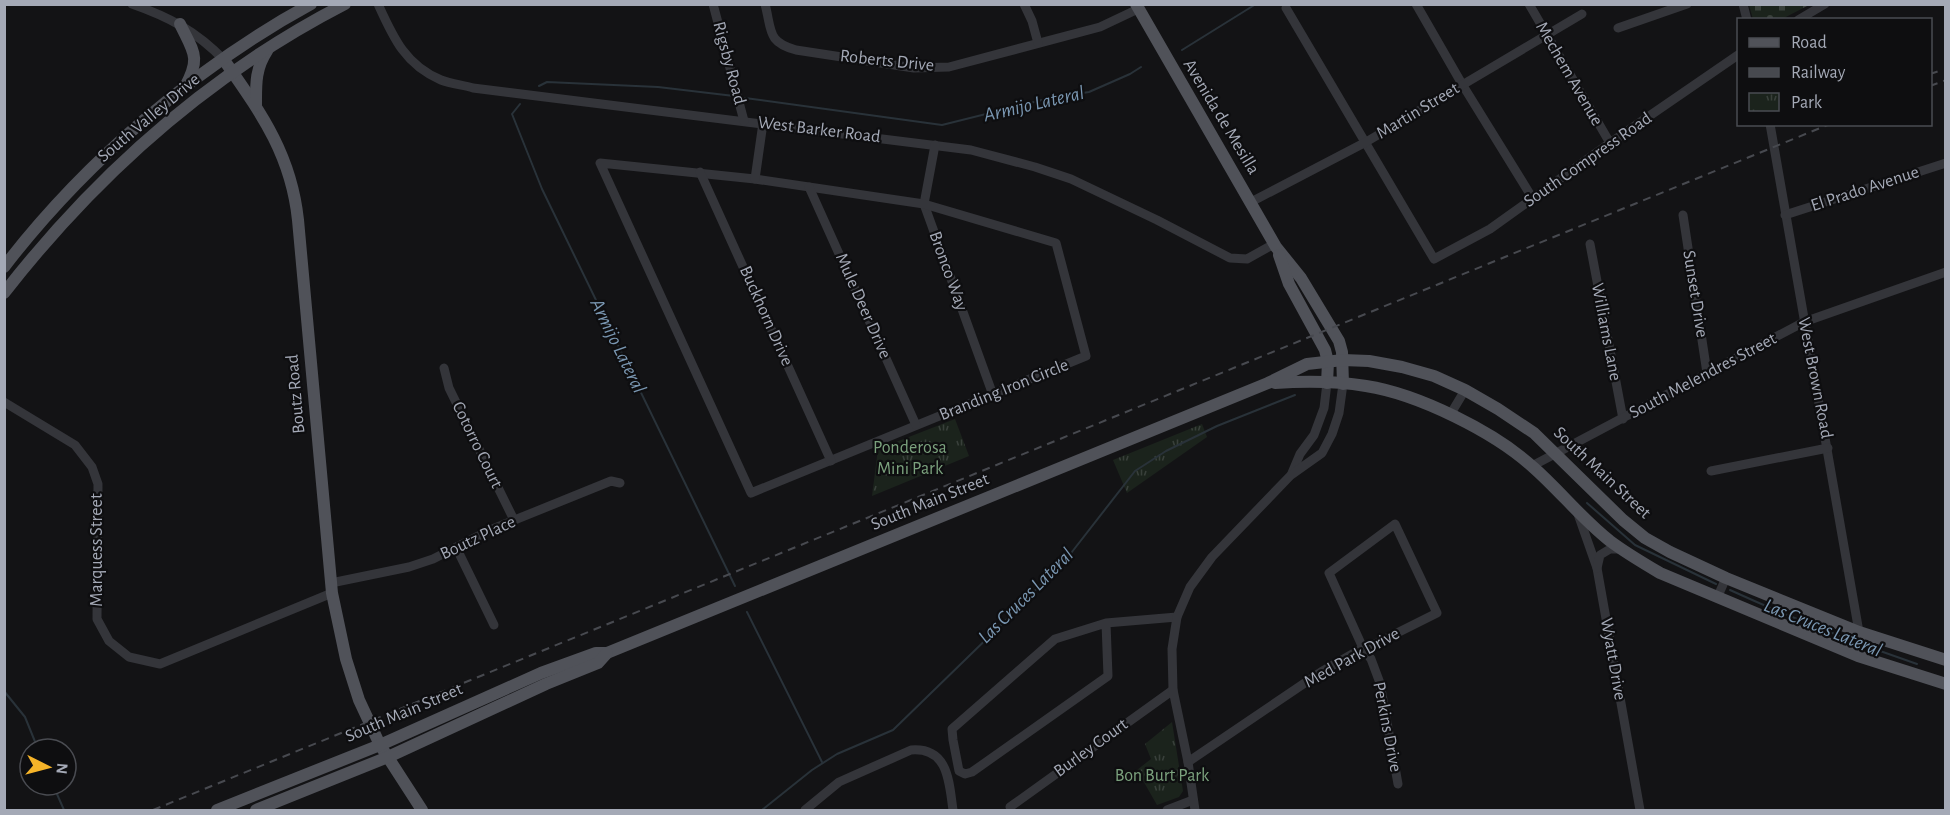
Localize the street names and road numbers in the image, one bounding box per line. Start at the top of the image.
street label: Mechem Avenue [1532,19,1606,129]
street label: Rigsby Road [709,20,749,106]
street label: Roberts Drive [839,47,935,75]
street label: Avenida de Mesilla [1180,56,1262,178]
street label: South Valley Drive [95,70,203,166]
street label: Martin Street [1374,79,1463,143]
street label: South Compress Road [1521,109,1655,211]
street label: West Barker Road [757,114,881,146]
street label: El Prado Avenue [1809,163,1921,215]
street label: Bronco Way [925,229,971,313]
street label: Sunset Drive [1679,249,1711,339]
street label: Mule Deer Drive [832,251,894,361]
street label: Buckhorn Drive [736,263,796,369]
street label: Williams Lane [1588,282,1624,382]
street label: West Brown Road [1794,316,1836,440]
street label: South Melendres Street [1626,329,1780,422]
street label: Boutz Road [284,354,308,434]
street label: Branding Iron Circle [937,356,1071,424]
street label: Cotorro Court [448,399,506,491]
street label: South Main Street [1550,424,1654,523]
street label: South Main Street [868,470,992,534]
street label: Marquess Street [88,493,106,607]
street label: Boutz Place [438,513,518,563]
street label: Wyatt Drive [1597,616,1629,702]
street label: Med Park Drive [1301,624,1403,692]
street label: South Main Street [343,680,466,746]
street label: Perkins Drive [1369,680,1405,774]
street label: Burley Court [1051,715,1131,781]

